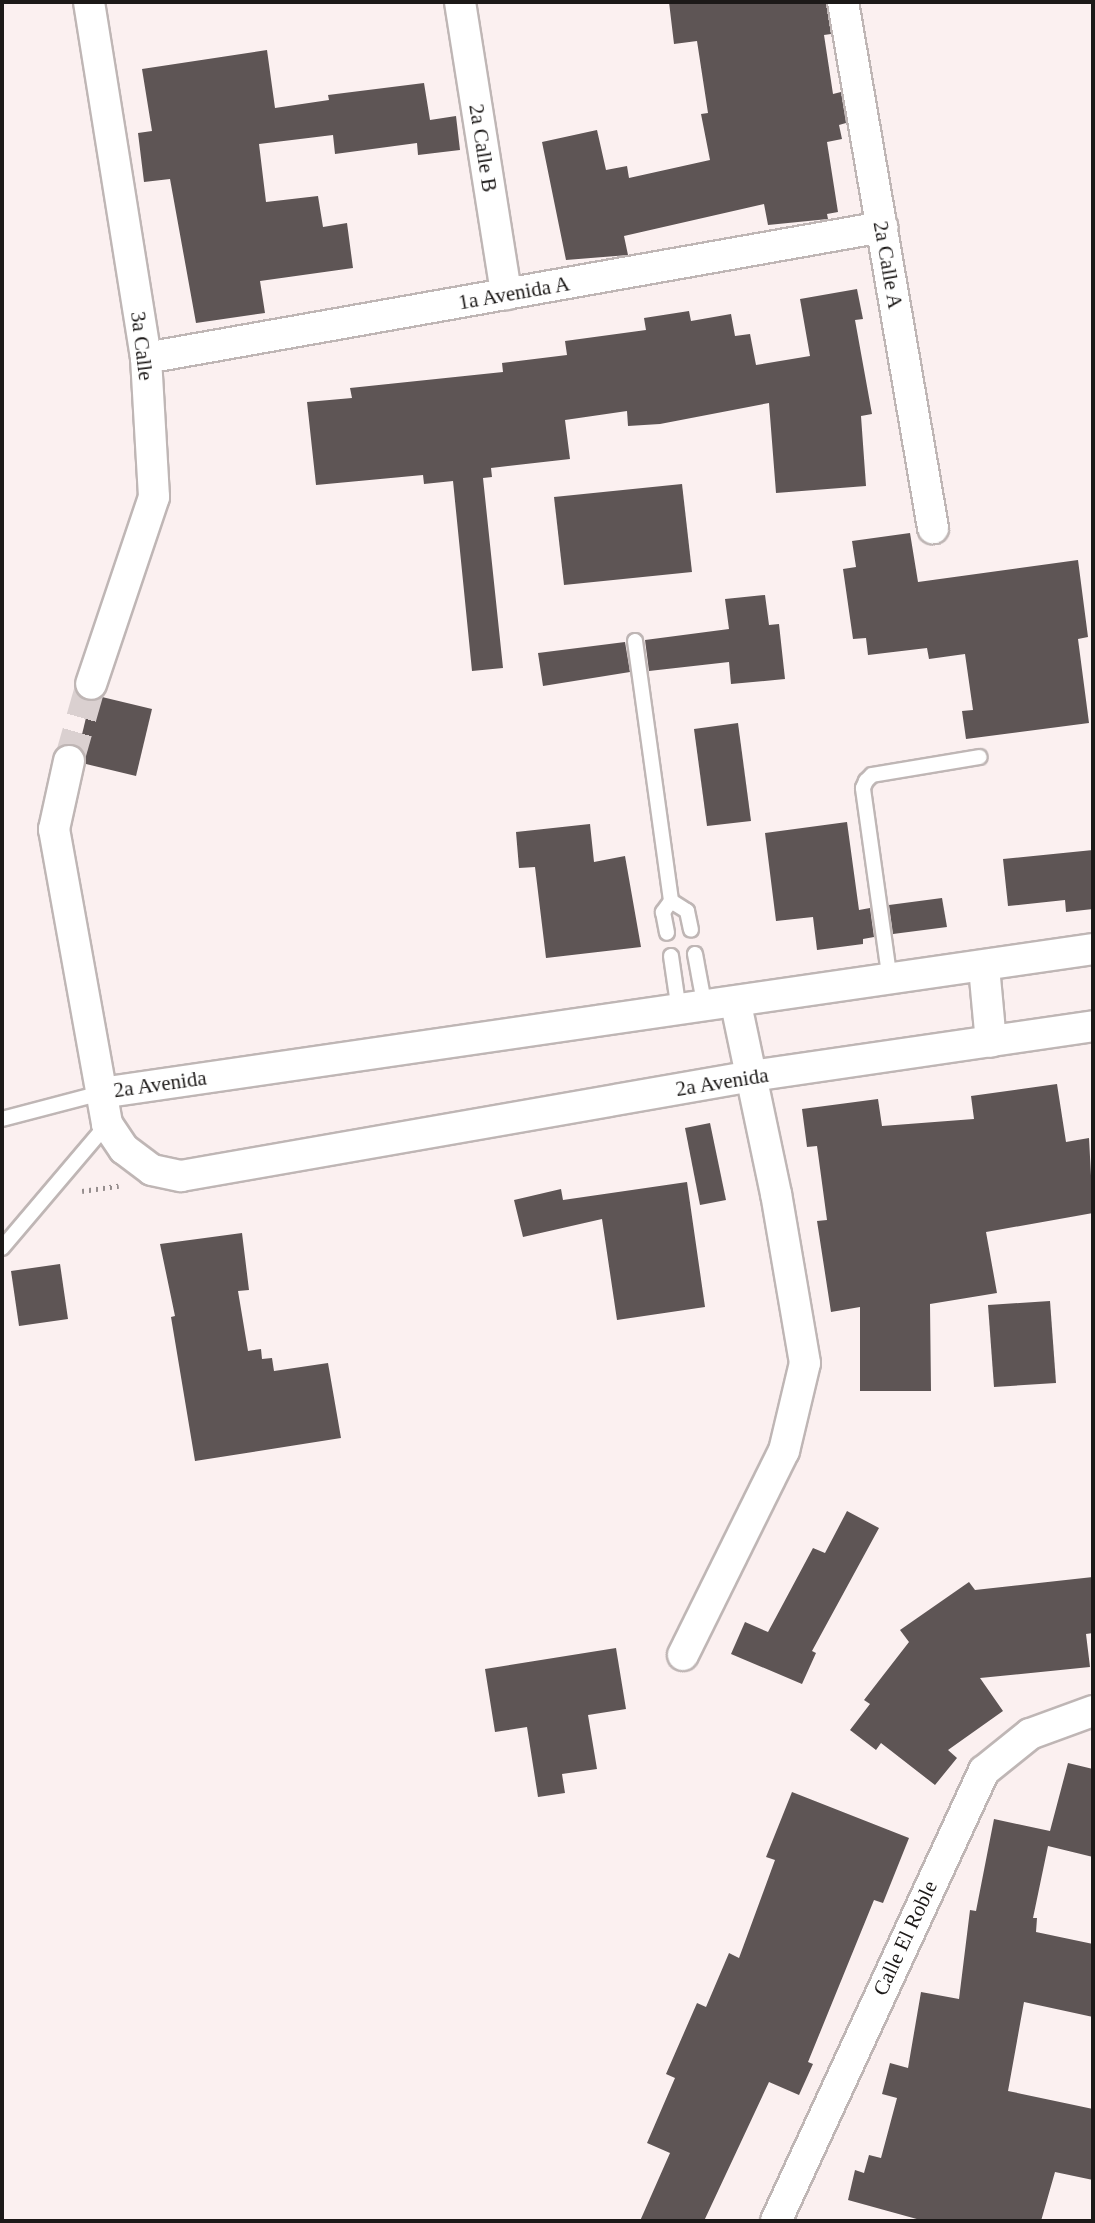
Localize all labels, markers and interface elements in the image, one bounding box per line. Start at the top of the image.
street label: 2a Calle B [464,102,502,194]
street label: 2a Calle A [868,219,908,311]
street label: 1a Avenida A [455,271,573,315]
street label: 3a Calle [125,310,159,382]
street label: 2a Avenida [673,1062,771,1102]
street label: 2a Avenida [111,1065,209,1103]
street label: Calle El Roble [867,1877,943,1999]

